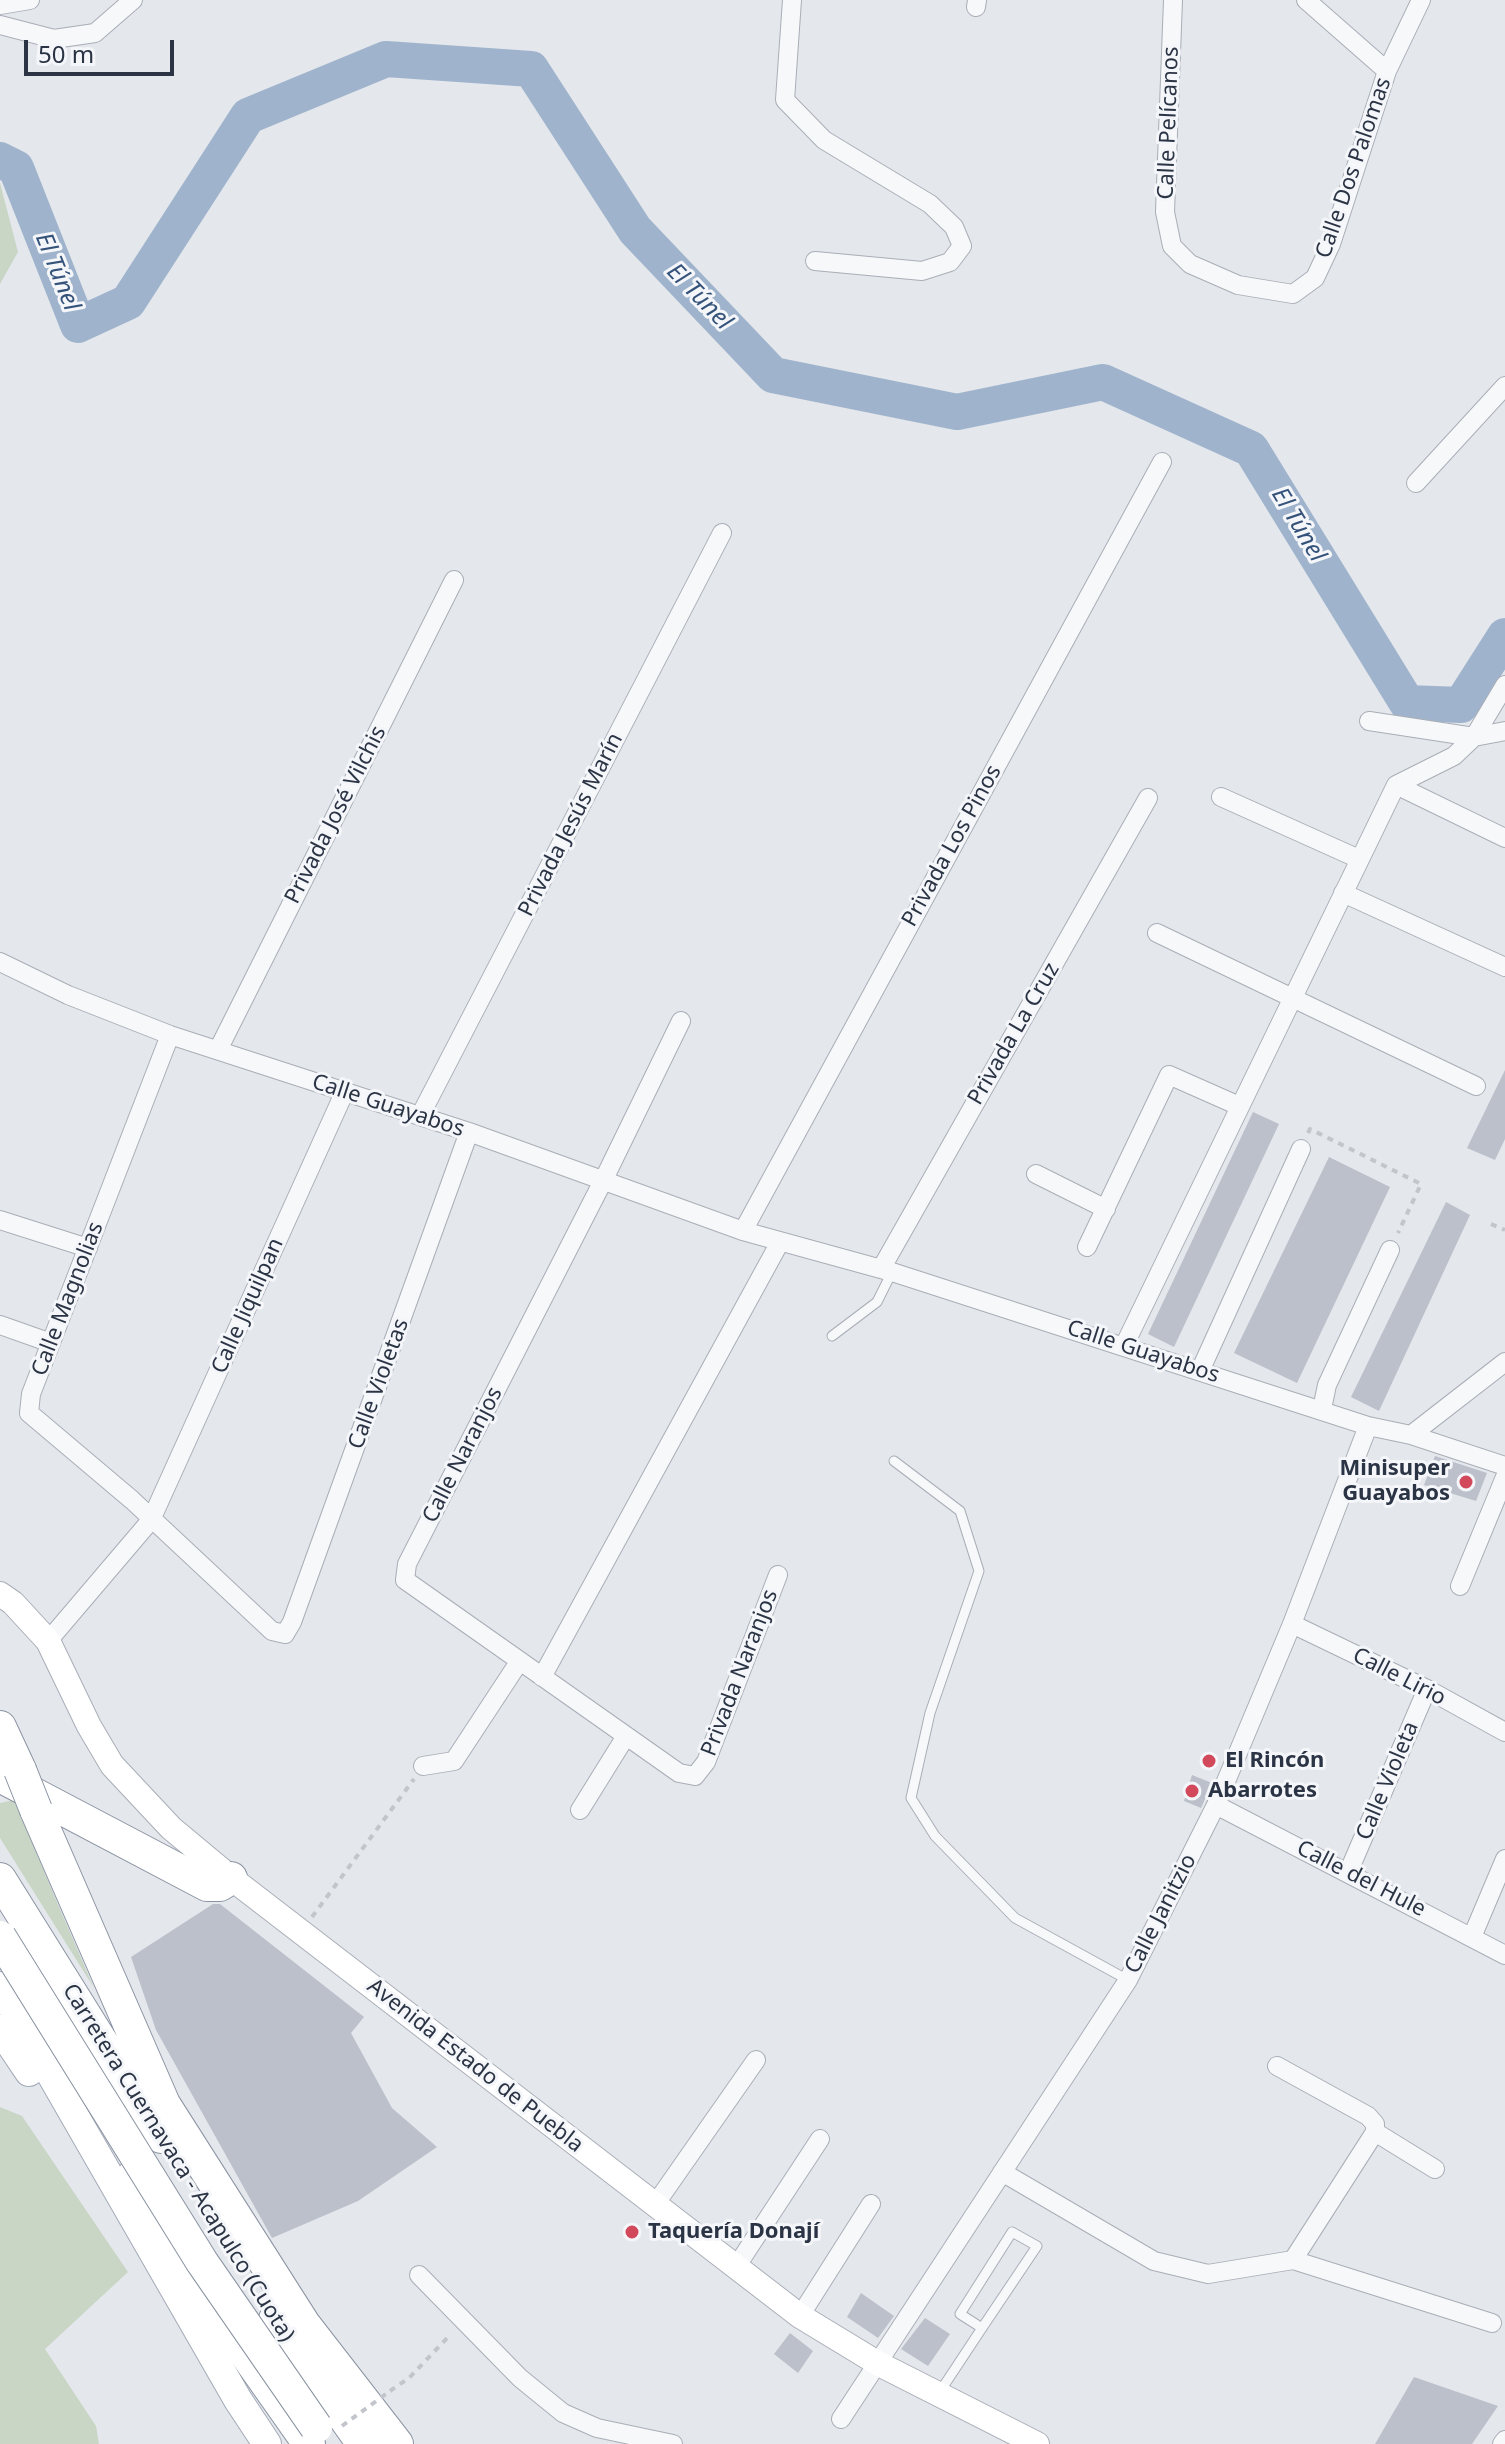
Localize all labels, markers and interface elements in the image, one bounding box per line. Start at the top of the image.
scale bar [28,24,178,74]
text: 50 m [38,37,94,70]
street label: Calle Pelícanos [1153,46,1185,200]
street label: Calle Dos Palomas [1311,74,1397,262]
water label: El Túnel [28,229,86,315]
water label: El Túnel [660,258,738,336]
water label: El Túnel [1265,483,1331,567]
street label: Privada José Vilchis [280,722,392,908]
street label: Privada Jesús Marín [513,729,629,921]
street label: Privada Los Pinos [897,761,1007,931]
street label: Privada La Cruz [963,958,1065,1110]
street label: Calle Guayabos [308,1069,468,1143]
street label: Calle Magnolias [27,1218,109,1380]
street label: Calle Jiquilpan [206,1234,290,1378]
street label: Calle Violetas [343,1315,415,1453]
street label: Calle Guayabos [1063,1315,1223,1389]
street label: Calle Naranjos [417,1383,509,1527]
place label: Minisuper Guayabos [1340,1456,1450,1508]
marker: Minisuper Guayabos [1457,1473,1475,1491]
street label: Privada Naranjos [696,1586,784,1760]
street label: Calle Lirio [1348,1642,1450,1712]
street label: Calle Violeta [1351,1718,1425,1844]
place label: El Rincón [1225,1748,1324,1774]
marker: El Rincón [1200,1752,1218,1770]
place label: Abarrotes [1208,1778,1317,1804]
marker: Abarrotes [1183,1782,1201,1800]
street label: Calle del Hule [1292,1835,1430,1923]
street label: Calle Janitzio [1120,1850,1202,1978]
street label: Avenida Estado de Puebla [362,1974,588,2158]
street label: Carretera Cuernavaca - Acapulco (Cuota) [56,1979,300,2347]
place label: Taquería Donají [648,2219,819,2245]
marker: Taquería Donají [623,2223,641,2241]

